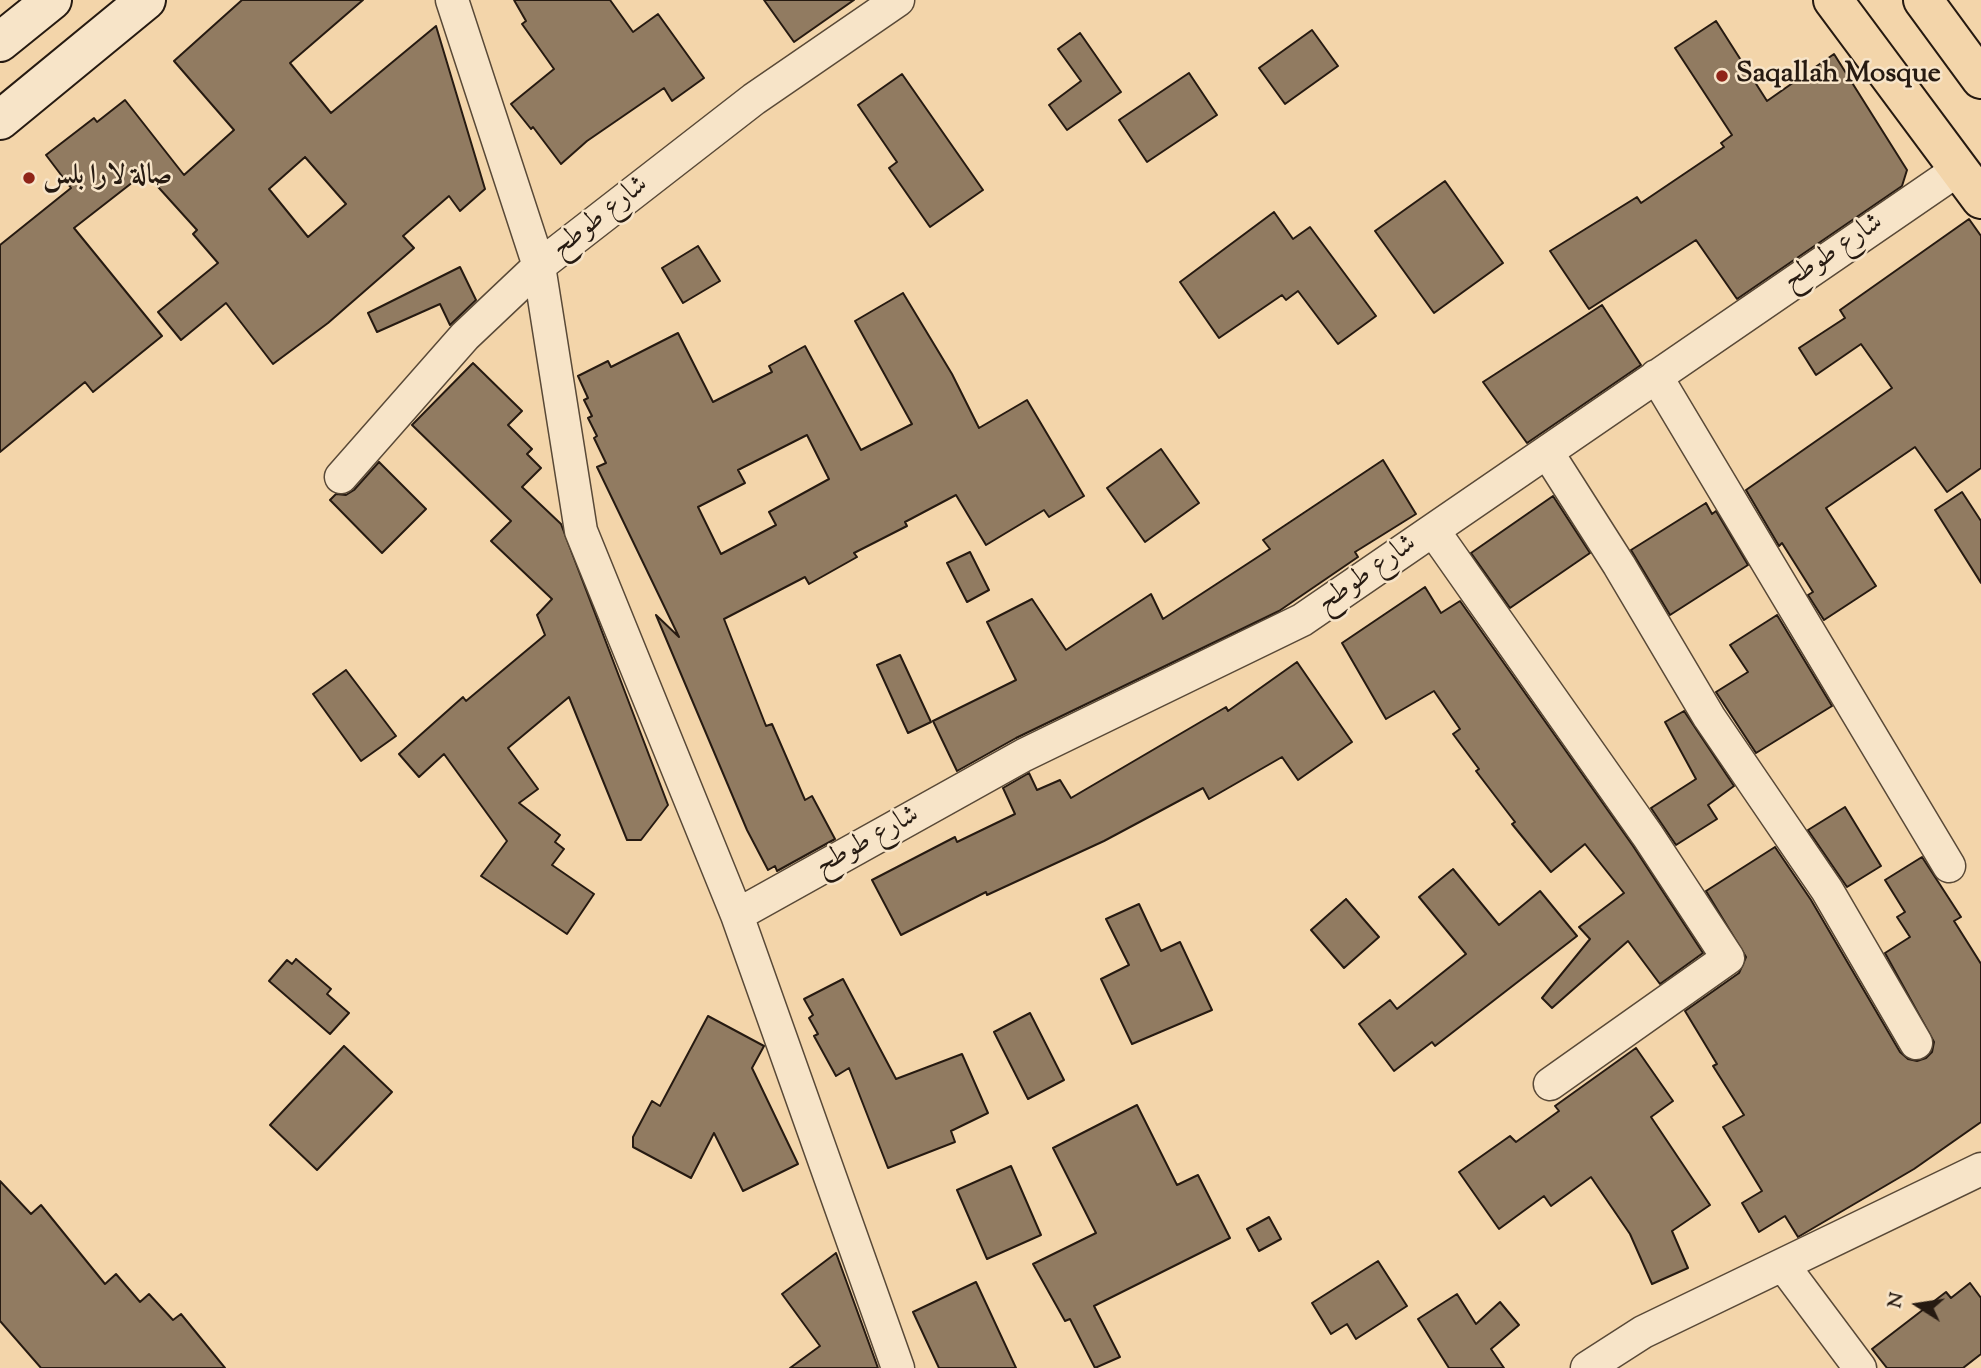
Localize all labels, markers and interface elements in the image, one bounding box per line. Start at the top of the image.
place label: Saqallah Mosque [1736,59,1941,93]
marker: Saqallah Mosque [1714,68,1730,84]
place label: صالة لارا بلس [43,161,172,195]
marker: صالة لارا بلس [21,170,37,186]
street label: شارع طوطح [546,170,656,266]
street label: شارع طوطح [1777,207,1891,299]
street label: شارع طوطح [1312,529,1424,621]
street label: شارع طوطح [810,800,926,884]
north arrow [1883,1270,1953,1340]
text: N [1882,1290,1912,1311]

